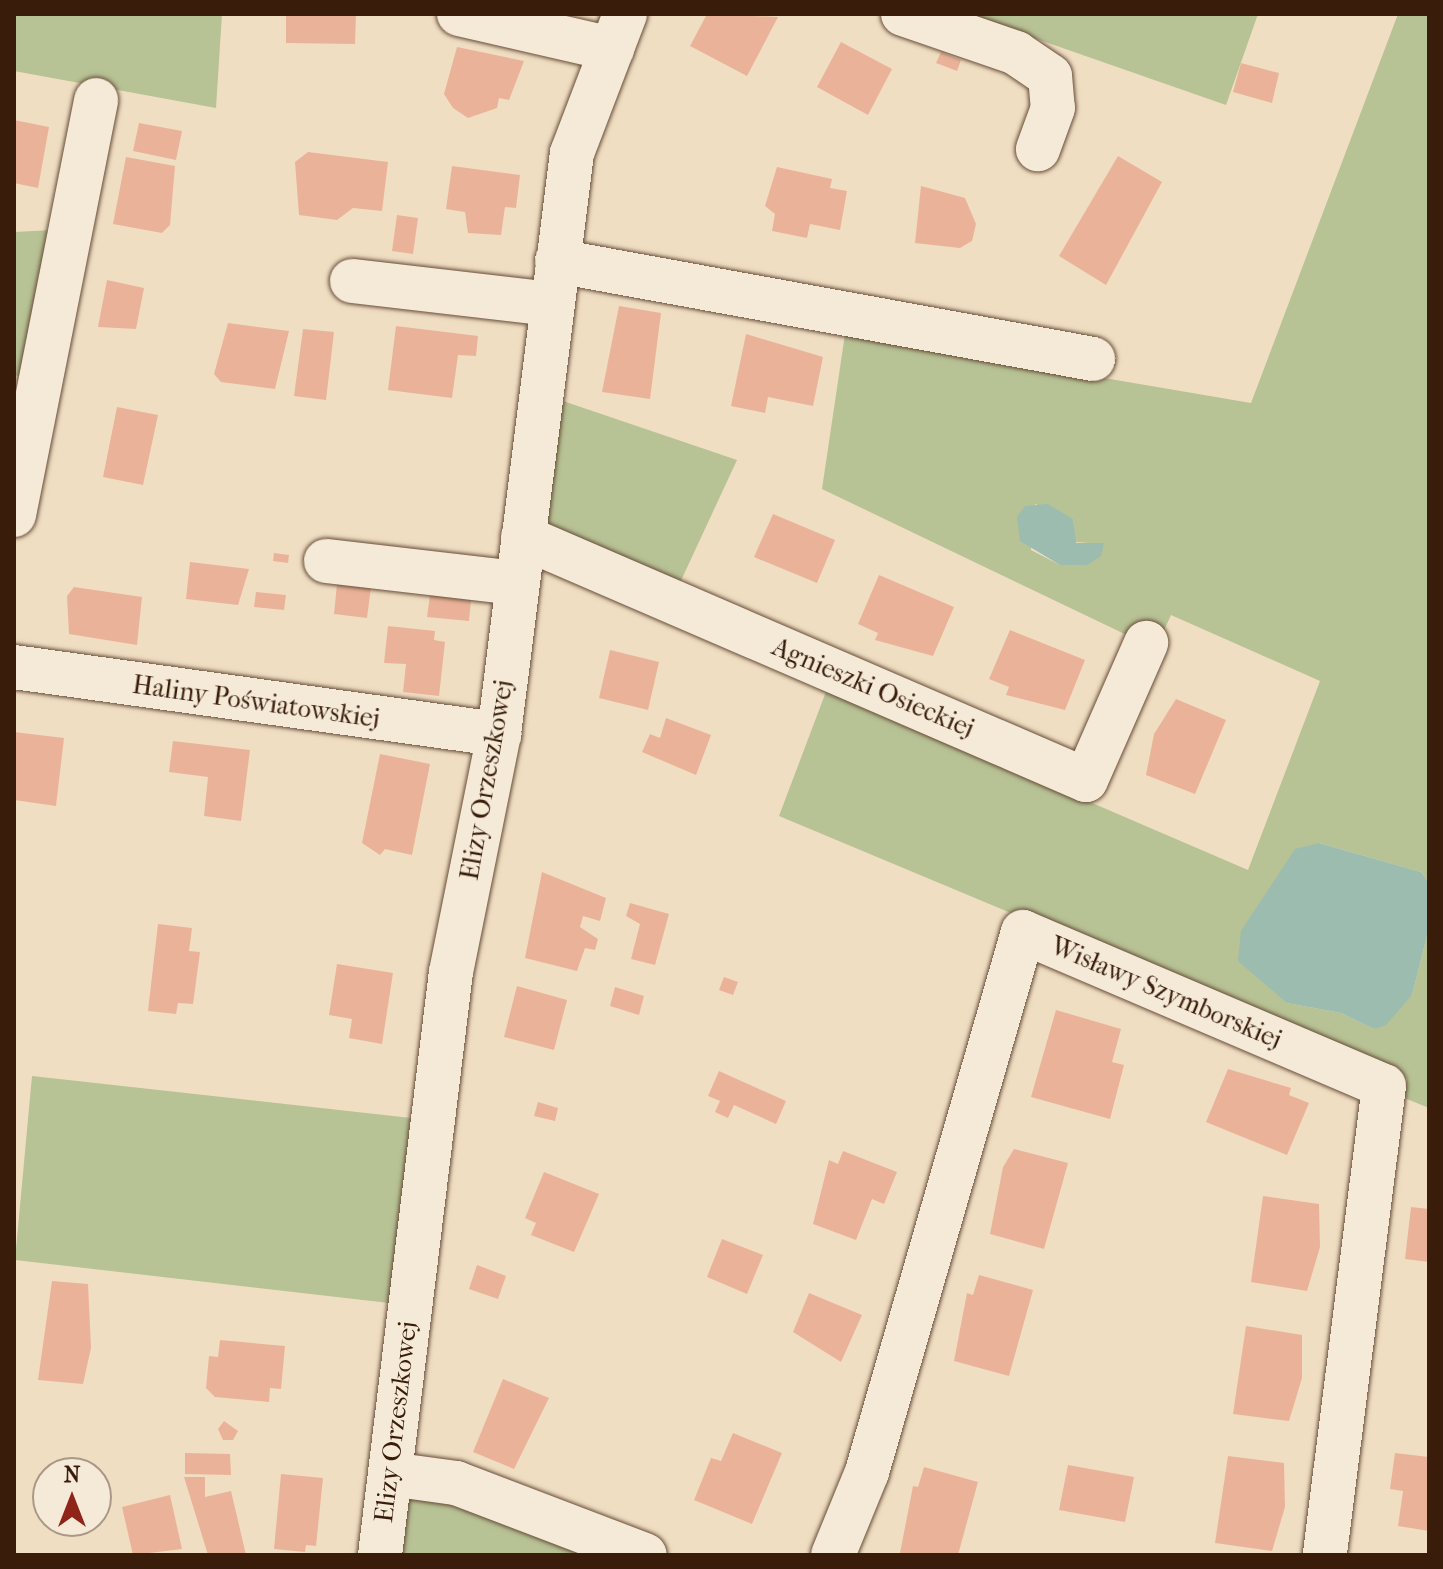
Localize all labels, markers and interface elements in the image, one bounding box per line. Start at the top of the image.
street label: Agnieszki Osieckiej [767,631,979,745]
street label: Haliny Poświatowskiej [130,669,382,735]
street label: Elizy Orzeszkowej [454,677,520,883]
street label: Wisławy Szymborskiej [1046,930,1286,1056]
street label: Elizy Orzeszkowej [368,1319,424,1525]
north arrow [32,1457,112,1537]
text: N [64,1462,80,1488]

